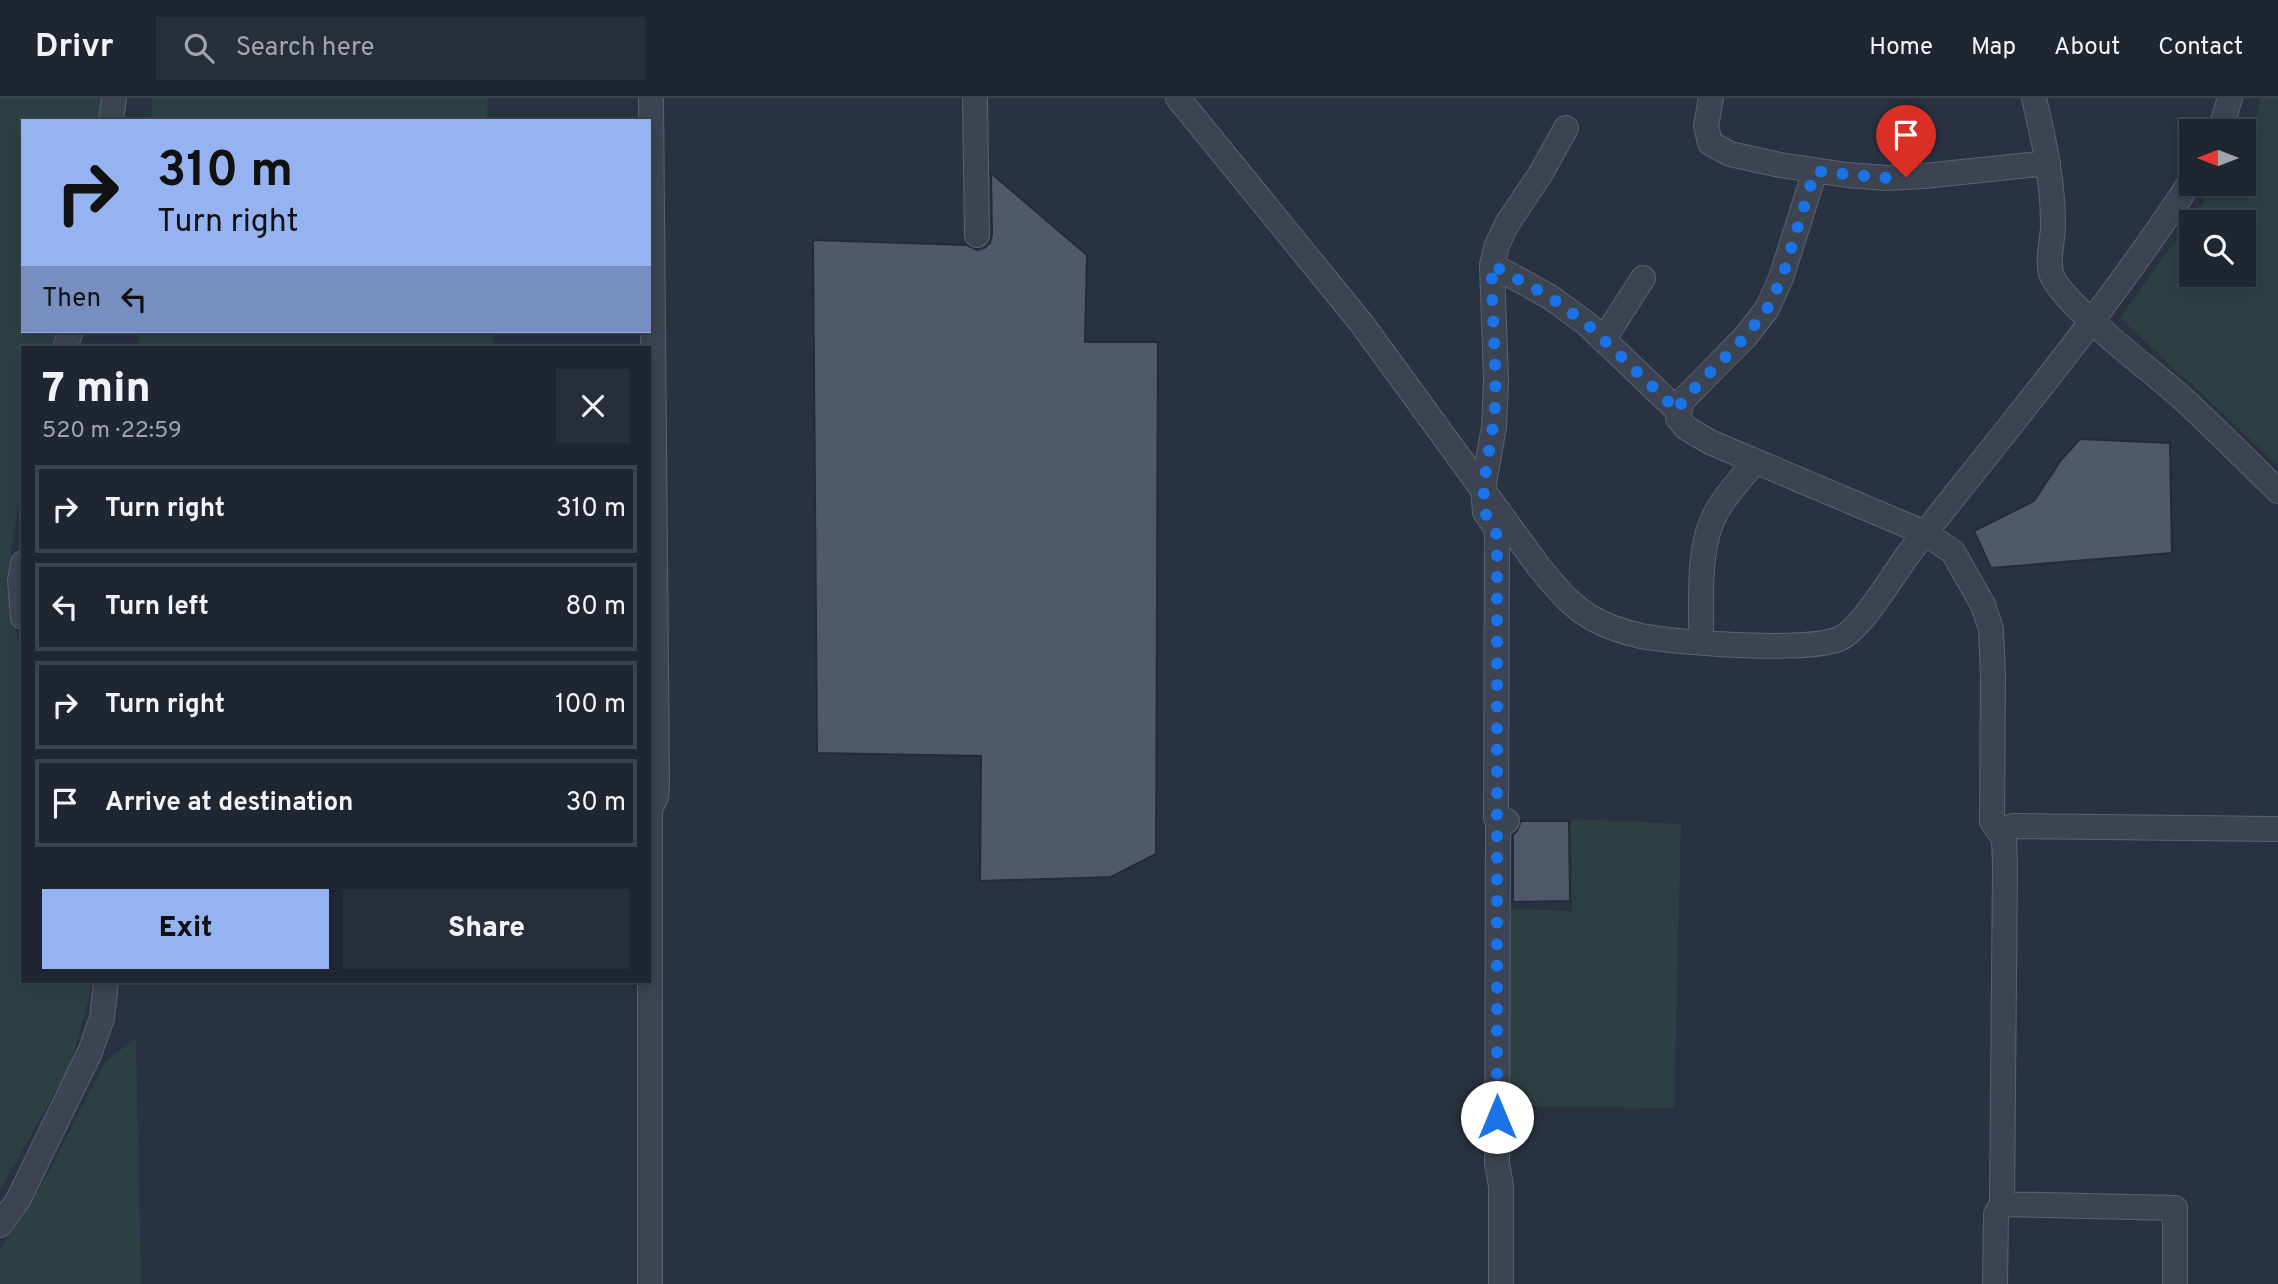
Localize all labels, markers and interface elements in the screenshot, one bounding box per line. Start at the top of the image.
search box [156,17,646,80]
text: Drivr [35,27,114,69]
icon: search [180,29,218,67]
text: Search here [236,32,375,65]
text: Home [1869,33,1933,63]
text: Map [1971,33,2016,63]
text: About [2054,33,2120,63]
text: Contact [2158,33,2243,63]
pin [1876,105,1936,177]
icon: arrive [1887,116,1925,154]
north arrow [2179,119,2256,196]
map controls [2179,119,2256,287]
text: 310 m [157,142,293,204]
icon: right [42,147,133,238]
text: Turn right [157,203,299,243]
button: search [2179,210,2256,287]
icon: left [115,280,153,318]
text: Then [42,283,101,316]
text: 7 min [42,364,151,417]
button: close [556,369,630,443]
text: 520 m · 22:59 [42,417,182,446]
icon: right [46,490,84,528]
text: Turn right [105,493,225,526]
text: 310 m [556,493,626,526]
icon: left [46,588,84,626]
text: Turn left [105,591,209,624]
text: 80 m [566,591,626,624]
icon: right [46,686,84,724]
text: Turn right [105,689,225,722]
text: 100 m [555,689,626,722]
icon: arrive [46,784,84,822]
text: Arrive at destination [105,787,353,820]
text: 30 m [566,787,626,820]
button: Exit [42,889,329,969]
button: Share [343,889,630,969]
position arrow [1460,1080,1534,1154]

